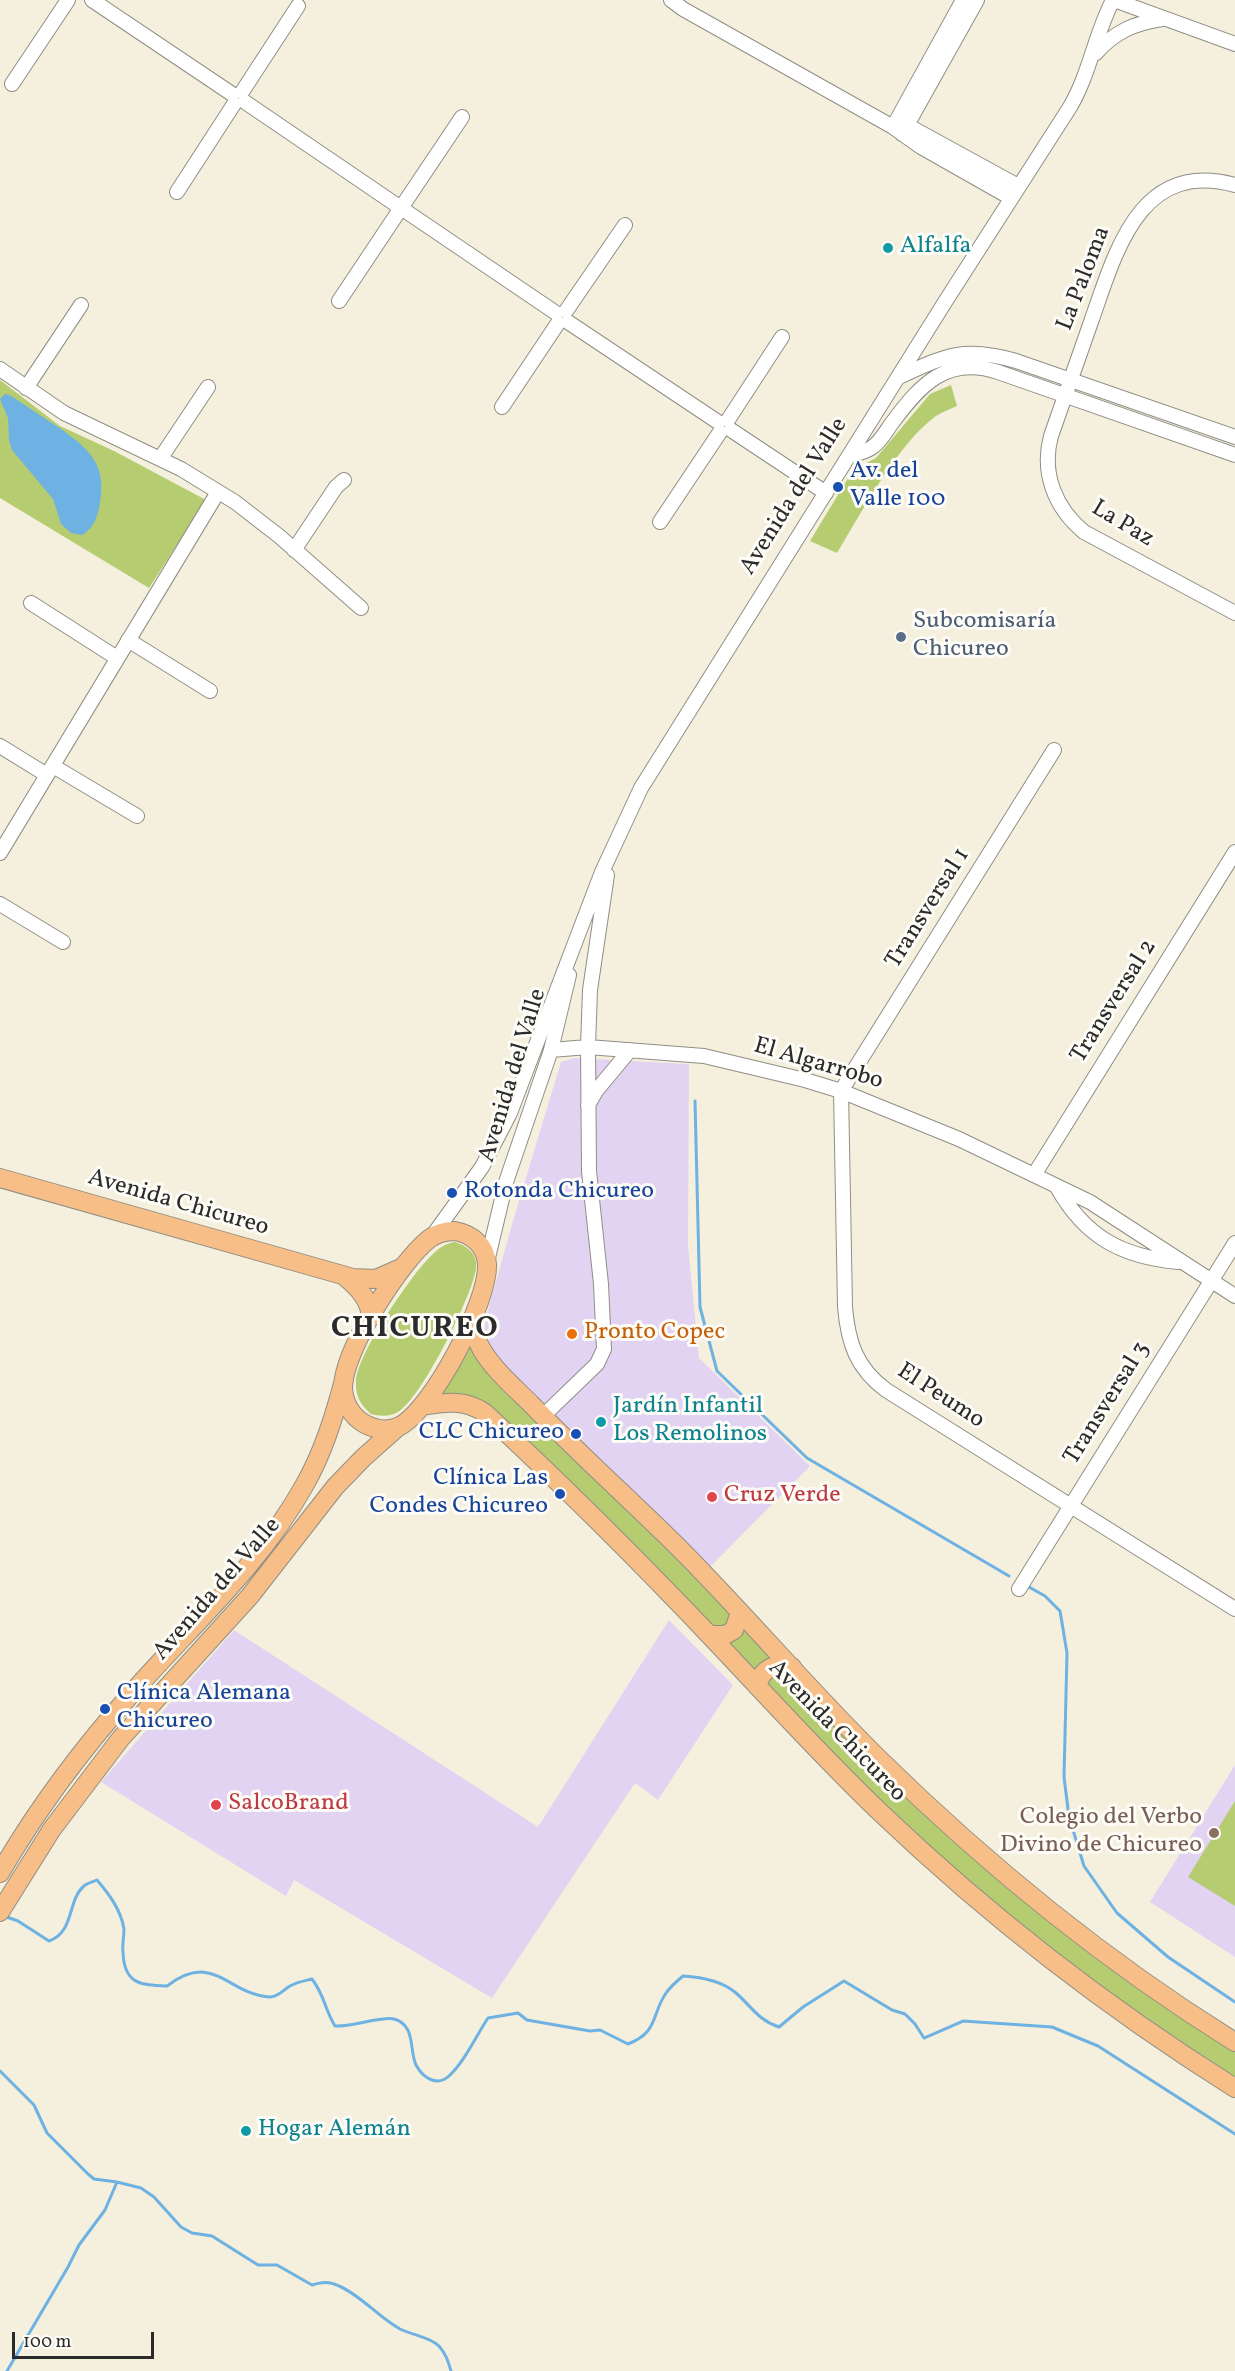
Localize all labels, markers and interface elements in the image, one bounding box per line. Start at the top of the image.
street label: La Paloma [1052,223,1118,335]
place label: Alfalfa [900,234,972,262]
marker: Alfalfa [881,241,895,255]
street label: Avenida del Valle [735,413,855,581]
place label: Av. del Valle 100 [850,459,945,515]
marker: Av. del Valle 100 [831,480,845,494]
street label: La Paz [1085,495,1159,555]
place label: Subcomisaría Chicureo [913,609,1056,665]
marker: Subcomisaría Chicureo [894,630,908,644]
street label: Transversal 1 [881,843,977,975]
street label: Transversal 2 [1066,935,1164,1069]
street label: Avenida del Valle [474,986,554,1166]
street label: El Algarrobo [750,1033,886,1097]
street label: Avenida Chicureo [84,1164,272,1244]
place label: Rotonda Chicureo [464,1179,654,1207]
marker: Rotonda Chicureo [445,1186,459,1200]
district label: CHICUREO [331,1312,499,1348]
place label: Pronto Copec [584,1320,725,1348]
marker: Pronto Copec [565,1327,579,1341]
street label: Transversal 3 [1059,1337,1157,1471]
street label: El Peumo [891,1358,989,1436]
place label: Jardín Infantil Los Remolinos [613,1394,767,1450]
marker: Jardín Infantil Los Remolinos [594,1415,608,1429]
place label: CLC Chicureo [419,1420,564,1448]
marker: CLC Chicureo [569,1427,583,1441]
place label: Clínica Las Condes Chicureo [370,1466,548,1522]
place label: Cruz Verde [724,1483,841,1511]
marker: Clínica Las Condes Chicureo [553,1487,567,1501]
marker: Cruz Verde [705,1490,719,1504]
street label: Avenida del Valle [148,1513,288,1667]
street label: Avenida Chicureo [761,1655,911,1809]
place label: Clínica Alemana Chicureo [117,1681,291,1737]
marker: Clínica Alemana Chicureo [98,1702,112,1716]
place label: SalcoBrand [228,1791,349,1819]
marker: SalcoBrand [209,1798,223,1812]
place label: Colegio del Verbo Divino de Chicureo [1000,1805,1202,1861]
marker: Colegio del Verbo Divino de Chicureo [1207,1826,1221,1840]
place label: Hogar Alemán [258,2117,411,2145]
marker: Hogar Alemán [239,2124,253,2138]
scale bar [15,2320,158,2358]
text: 100 m [23,2330,72,2355]

